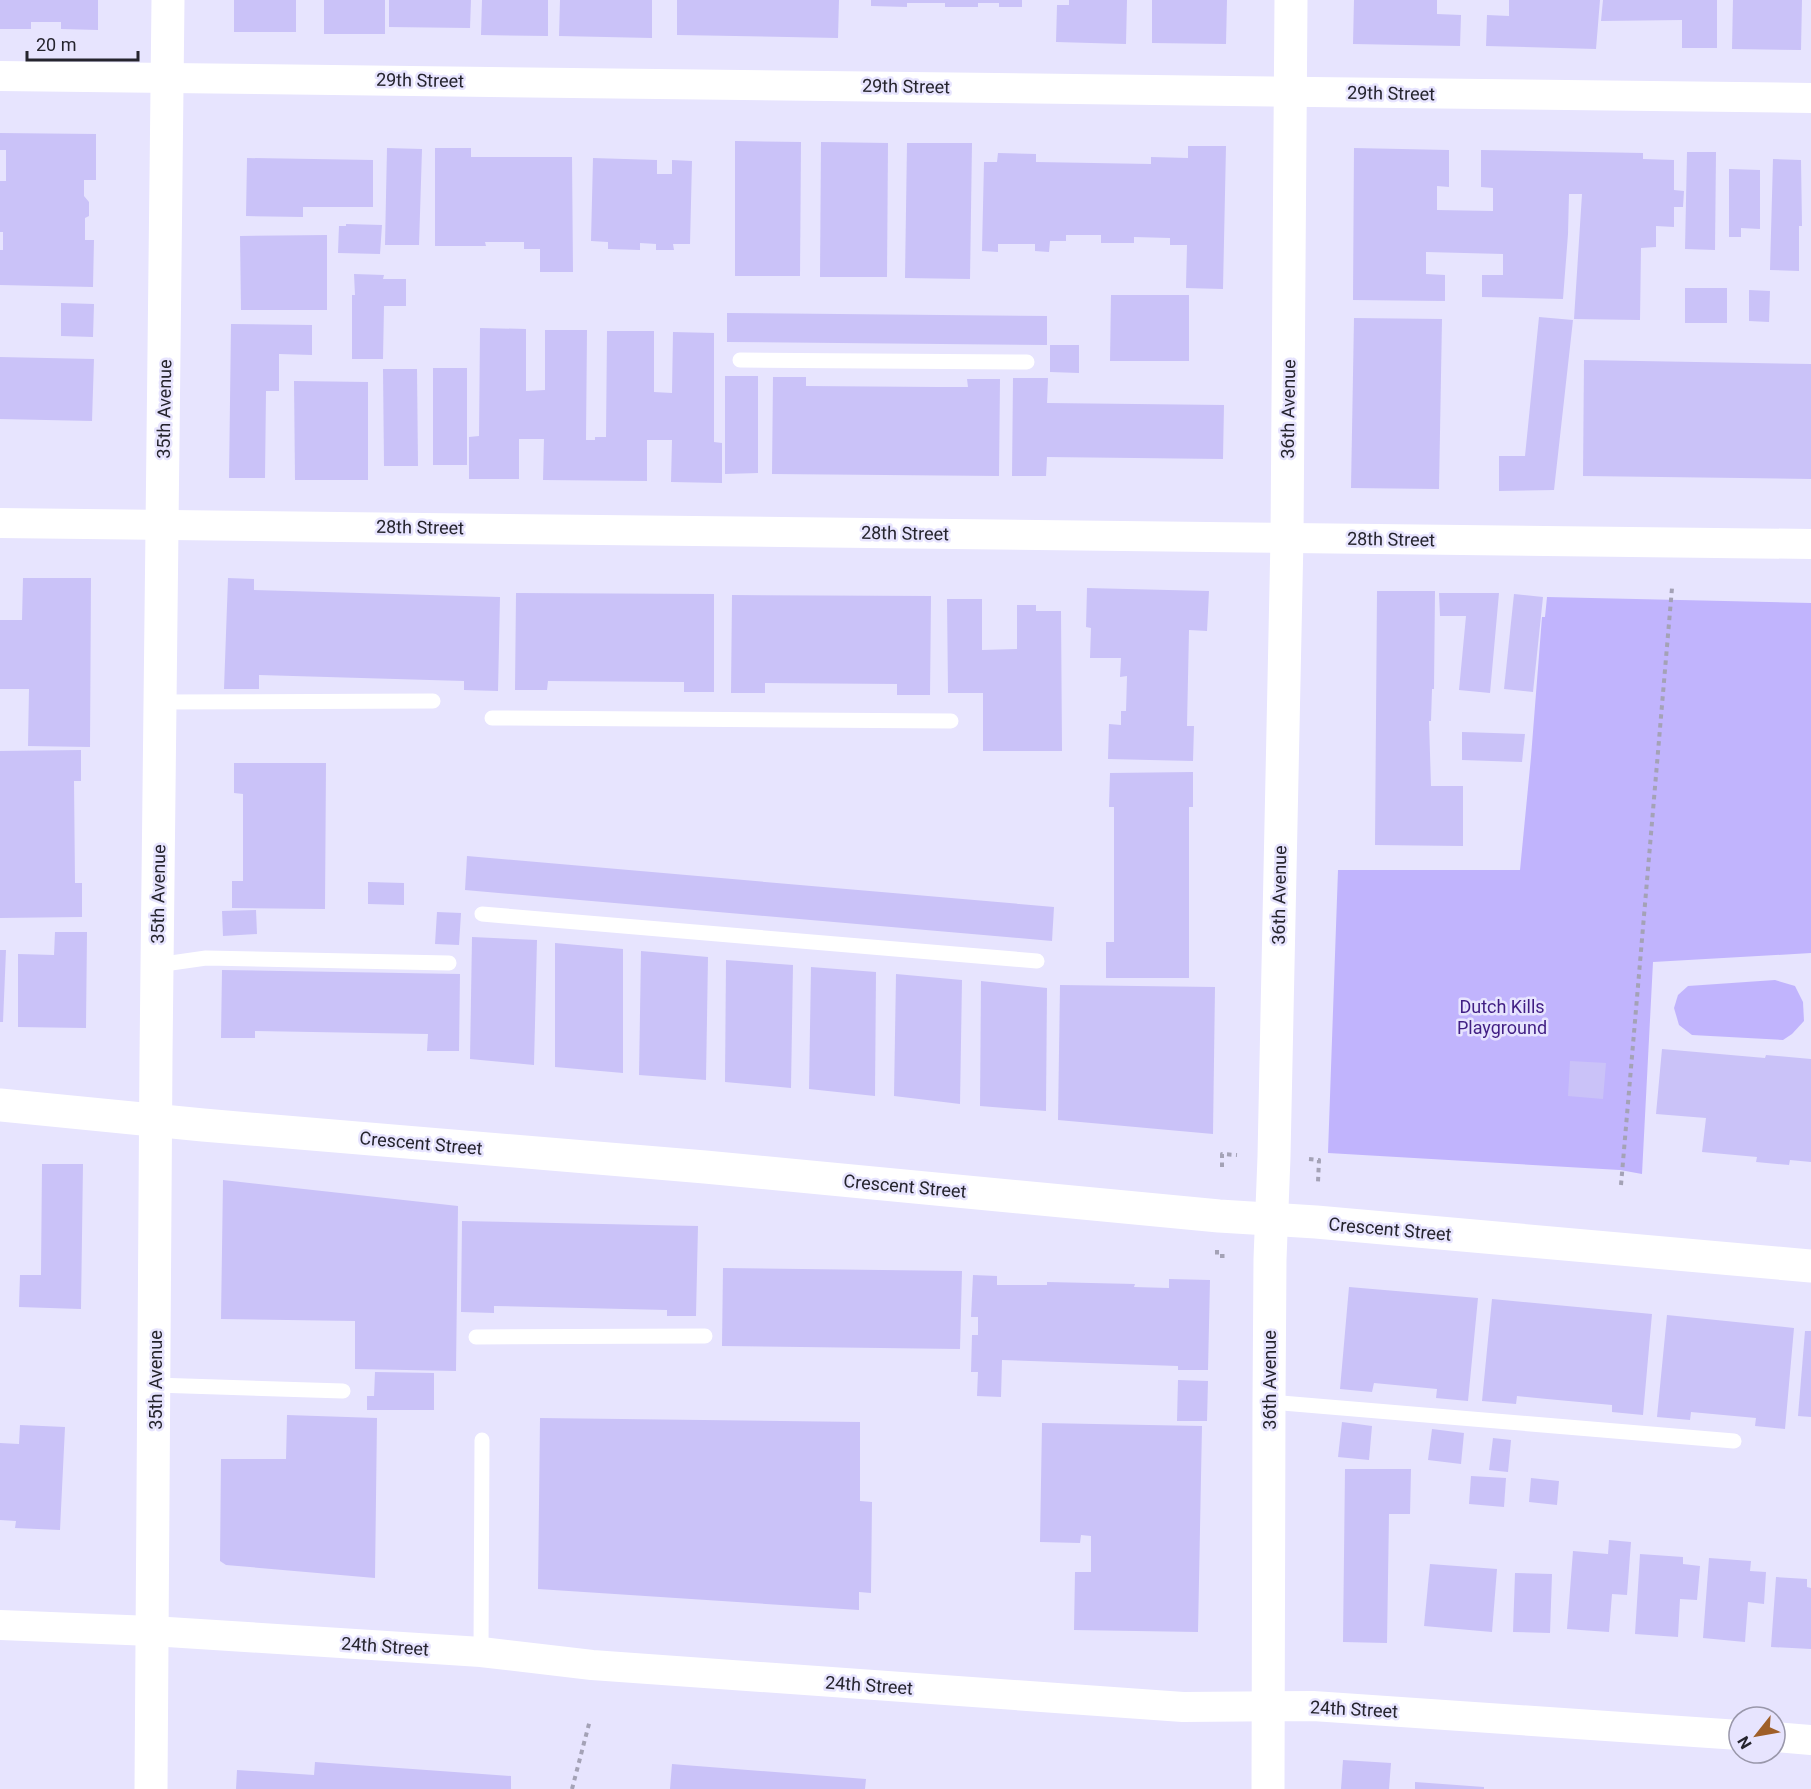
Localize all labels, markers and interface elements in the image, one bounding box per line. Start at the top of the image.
scale bar [27,24,138,62]
text: 20 m [36,34,76,55]
street label: 29th Street [376,69,464,91]
street label: 29th Street [862,75,950,97]
street label: 29th Street [1347,82,1435,104]
street label: 35th Avenue [153,359,175,459]
street label: 36th Avenue [1277,359,1299,459]
street label: 28th Street [376,516,464,538]
street label: 28th Street [861,522,949,544]
street label: 28th Street [1347,528,1435,550]
street label: 35th Avenue [147,844,169,944]
street label: 36th Avenue [1268,845,1290,945]
park label: Dutch Kills Playground [1457,996,1547,1038]
street label: Crescent Street [359,1127,483,1159]
street label: Crescent Street [843,1170,967,1202]
street label: Crescent Street [1328,1213,1452,1245]
street label: 35th Avenue [145,1330,166,1430]
street label: 36th Avenue [1259,1330,1280,1430]
street label: 24th Street [340,1632,430,1660]
street label: 24th Street [824,1671,914,1699]
street label: 24th Street [1310,1696,1399,1722]
north arrow [1727,1705,1787,1765]
text: N [1734,1733,1756,1752]

